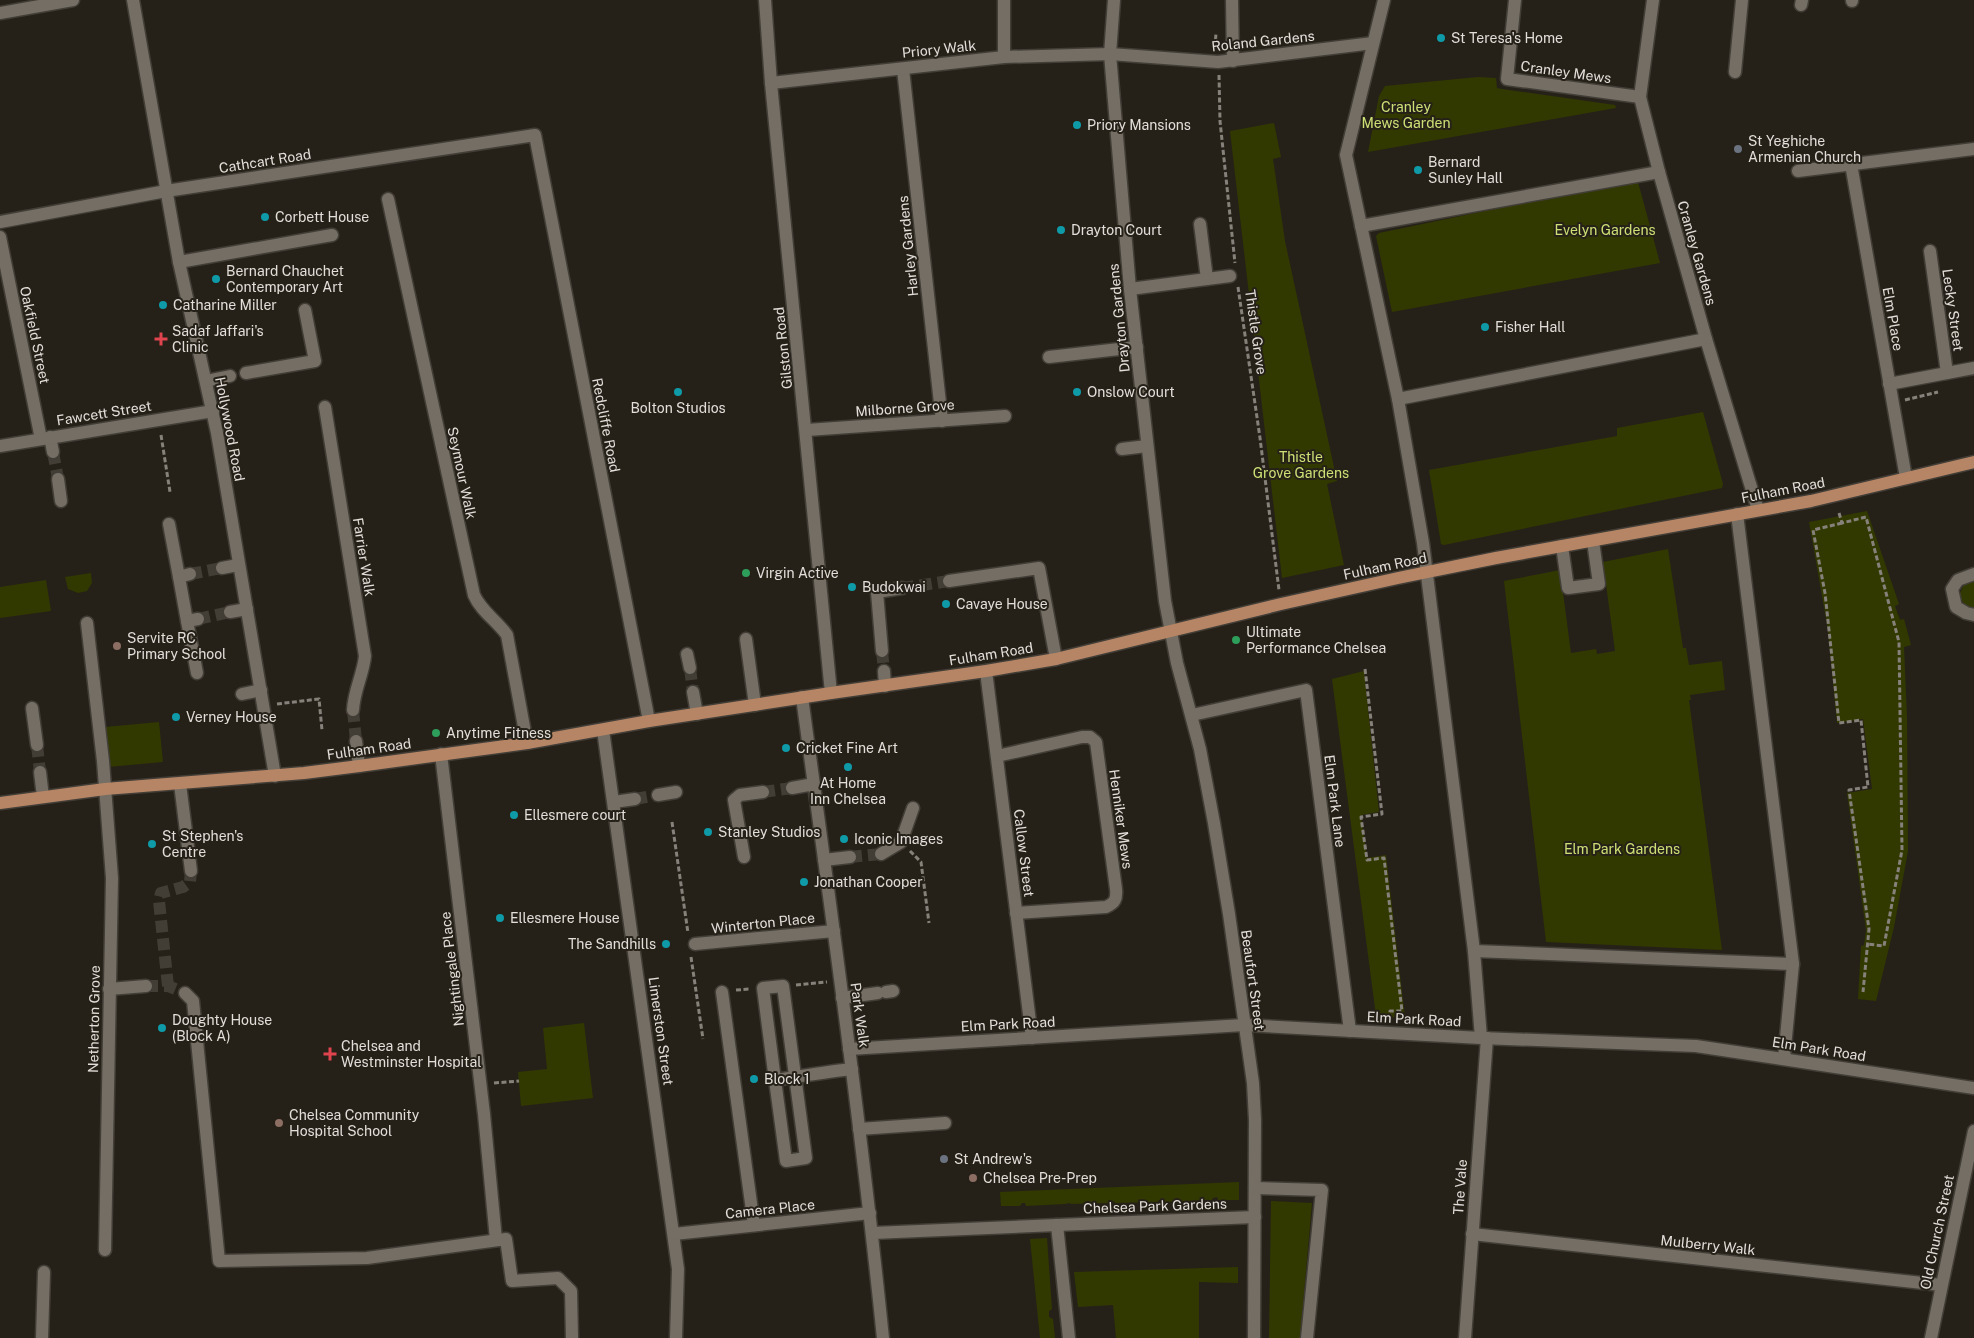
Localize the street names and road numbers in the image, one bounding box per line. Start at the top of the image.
street label: Roland Gardens [1211,28,1315,54]
street label: Priory Walk [901,37,977,61]
street label: Cranley Mews [1520,58,1612,86]
street label: Cathcart Road [218,146,312,176]
street label: Harley Gardens [895,195,921,297]
street label: Cranley Gardens [1674,199,1720,307]
street label: Drayton Gardens [1105,263,1133,373]
street label: Lecky Street [1939,268,1967,352]
street label: Oakfield Street [17,285,53,385]
street label: Elm Place [1880,286,1906,352]
street label: Thistle Grove [1242,288,1270,376]
street label: Gilston Road [771,306,795,390]
street label: Hollywood Road [212,376,248,482]
street label: Redcliffe Road [589,376,623,474]
street label: Milborne Grove [855,397,955,419]
street label: Fawcett Street [55,398,153,428]
street label: Seymour Walk [444,425,480,521]
street label: Fulham Road [1740,474,1826,506]
street label: Farrier Walk [350,517,378,598]
street label: Fulham Road [1342,549,1428,583]
street label: Fulham Road [948,639,1034,669]
street label: Fulham Road [326,735,412,763]
street label: Elm Park Lane [1321,754,1349,848]
street label: Henniker Mews [1106,768,1136,870]
street label: Callow Street [1011,808,1037,898]
street label: Winterton Place [710,910,816,936]
street label: Nightingale Place [437,911,467,1027]
street label: Beaufort Street [1238,929,1268,1031]
street label: Netherton Grove [85,965,103,1073]
street label: Limerston Street [645,976,677,1086]
street label: Park Walk [848,981,872,1049]
street label: Elm Park Road [1366,1009,1462,1029]
street label: Elm Park Road [960,1014,1056,1034]
street label: Elm Park Road [1771,1034,1867,1064]
street label: The Vale [1450,1159,1470,1215]
street label: Old Church Street [1917,1173,1957,1291]
street label: Chelsea Park Gardens [1083,1195,1227,1217]
street label: Camera Place [724,1196,816,1222]
street label: Mulberry Walk [1660,1232,1756,1258]

